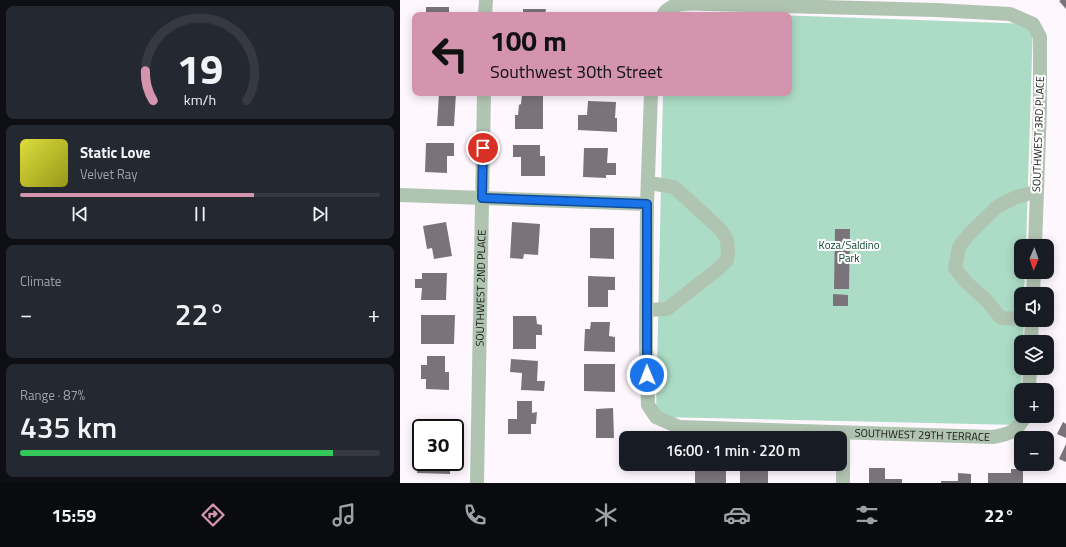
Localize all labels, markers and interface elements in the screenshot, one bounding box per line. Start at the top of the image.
text: 100 m [490,19,567,62]
icon: left [424,28,476,80]
text: 19 [177,36,223,99]
text: Southwest 30th Street [490,58,663,85]
street label: SOUTHWEST 3RD PLACE [1028,76,1048,192]
text: km/h [184,88,216,110]
pin [466,131,500,165]
icon: arrive [472,137,494,159]
text: Static Love [80,141,151,164]
text: Velvet Ray [80,164,138,184]
icon: previous [69,203,91,225]
icon: pause [189,203,211,225]
icon: next [309,203,331,225]
street label: SOUTHWEST 2ND PLACE [471,229,490,347]
park label: Koza/Saldino Park [819,237,880,266]
north arrow [1014,239,1054,279]
map controls [1014,239,1054,471]
text: Climate [20,271,61,291]
button: sound [1014,287,1054,327]
text: 22° [175,291,225,337]
text: − [20,297,32,331]
text: + [368,297,380,331]
button: layers [1014,335,1054,375]
position arrow [626,354,668,396]
button: + [1014,383,1054,423]
text: Range · 87% [20,385,85,405]
text: 435 km [20,404,117,450]
speed limit sign: 30 [412,419,464,471]
street label: SOUTHWEST 29TH TERRACE [854,425,990,445]
button: − [1014,431,1054,471]
text: 16:00 · 1 min · 220 m [666,439,800,462]
icon: directions [199,501,227,529]
icon: music [330,501,358,529]
icon: phone [461,501,489,529]
icon: climate [592,501,620,529]
icon: car [723,501,751,529]
icon: filters [853,501,881,529]
text: 15:59 [51,502,96,529]
text: 22° [984,502,1015,529]

